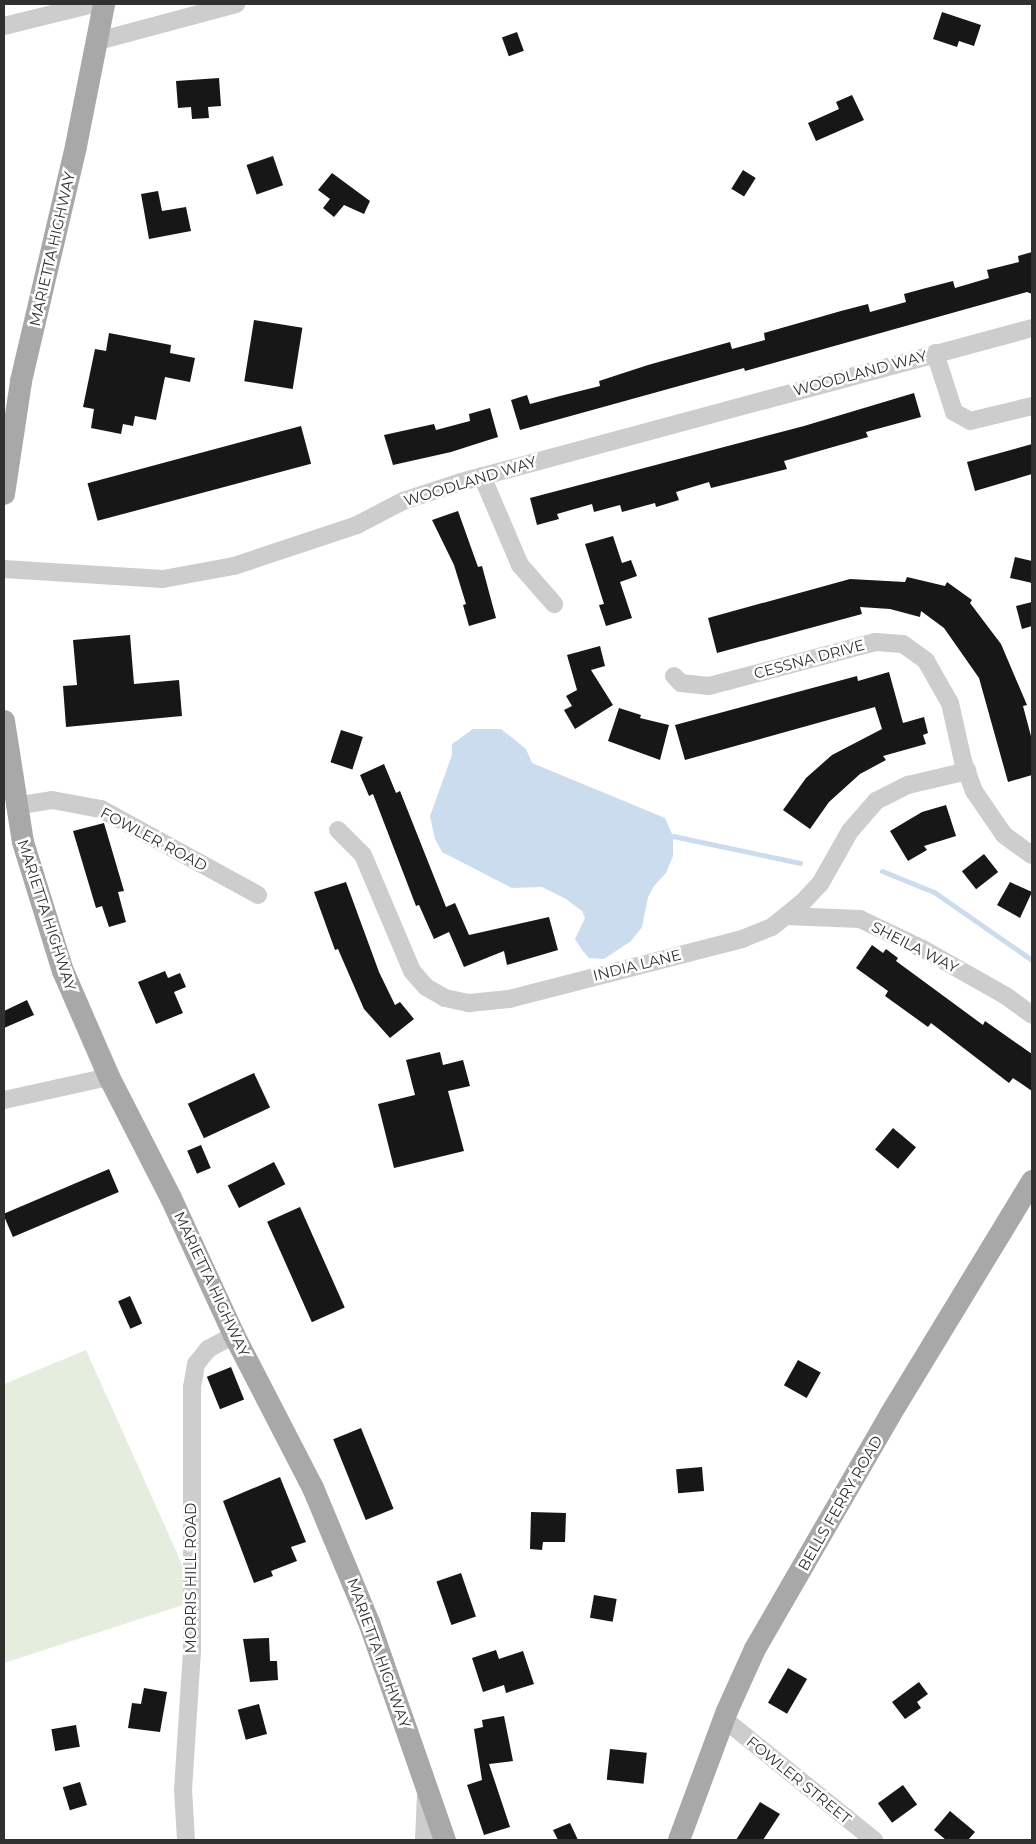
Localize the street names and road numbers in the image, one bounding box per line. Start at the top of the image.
street label: MARIETTA HIGHWAY [25,170,79,328]
street label: WOODLAND WAY [791,346,929,400]
street label: WOODLAND WAY [402,452,538,510]
street label: CESSNA DRIVE [752,636,866,682]
street label: FOWLER ROAD [98,803,210,875]
street label: MARIETTA HIGHWAY [14,837,80,993]
street label: SHEILA WAY [868,917,962,977]
street label: INDIA LANE [591,945,683,985]
street label: MARIETTA HIGHWAY [170,1209,254,1359]
street label: BELLS FERRY ROAD [794,1432,886,1574]
street label: MORRIS HILL ROAD [182,1502,200,1654]
street label: MARIETTA HIGHWAY [344,1576,414,1730]
street label: FOWLER STREET [743,1732,855,1828]

